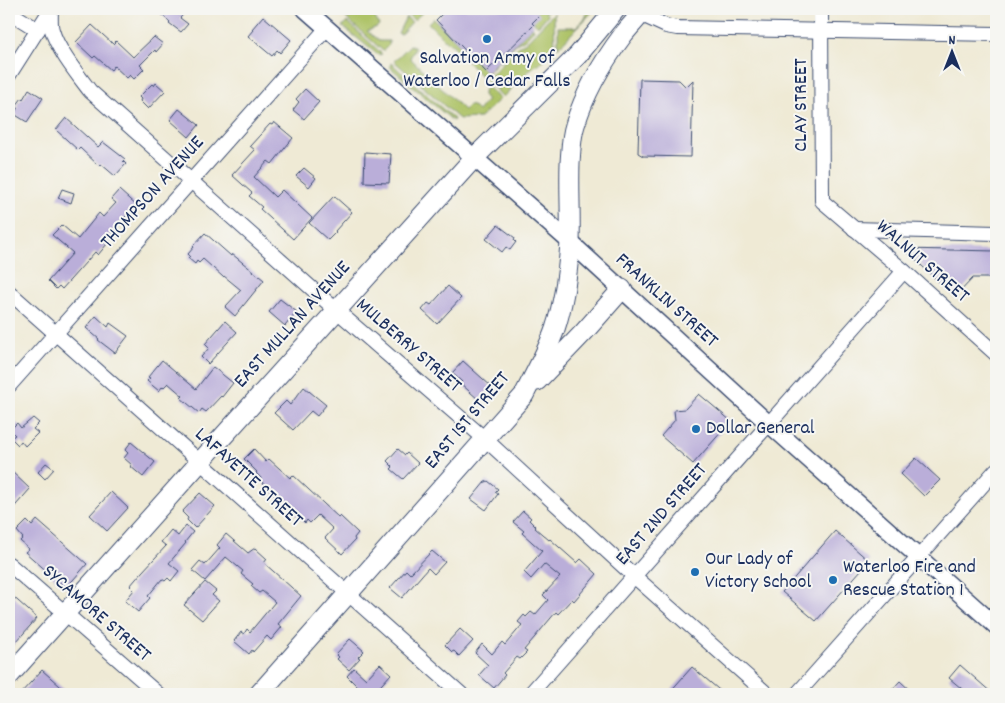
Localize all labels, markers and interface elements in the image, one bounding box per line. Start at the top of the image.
north arrow [928,28,978,78]
text: N [949,31,956,51]
marker: Salvation Army of Waterloo / Cedar Falls [481,33,493,45]
place label: Salvation Army of Waterloo / Cedar Falls [403,45,571,96]
street label: CLAY STREET [788,58,816,152]
street label: THOMPSON AVENUE [95,130,211,256]
street label: WALNUT STREET [869,214,975,310]
street label: FRANKLIN STREET [608,247,724,355]
street label: EAST MULLAN AVENUE [228,255,358,395]
street label: MULBERRY STREET [349,292,467,400]
street label: EAST 1ST STREET [419,366,517,476]
place label: Dollar General [706,415,815,443]
street label: LAFAYETTE STREET [187,422,309,534]
marker: Dollar General [690,423,702,435]
street label: EAST 2ND STREET [610,458,714,572]
place label: Our Lady of Victory School [705,546,812,597]
place label: Waterloo Fire and Rescue Station 1 [843,554,976,605]
street label: SYCAMORE STREET [35,559,157,669]
marker: Our Lady of Victory School [689,566,701,578]
marker: Waterloo Fire and Rescue Station 1 [827,574,839,586]

